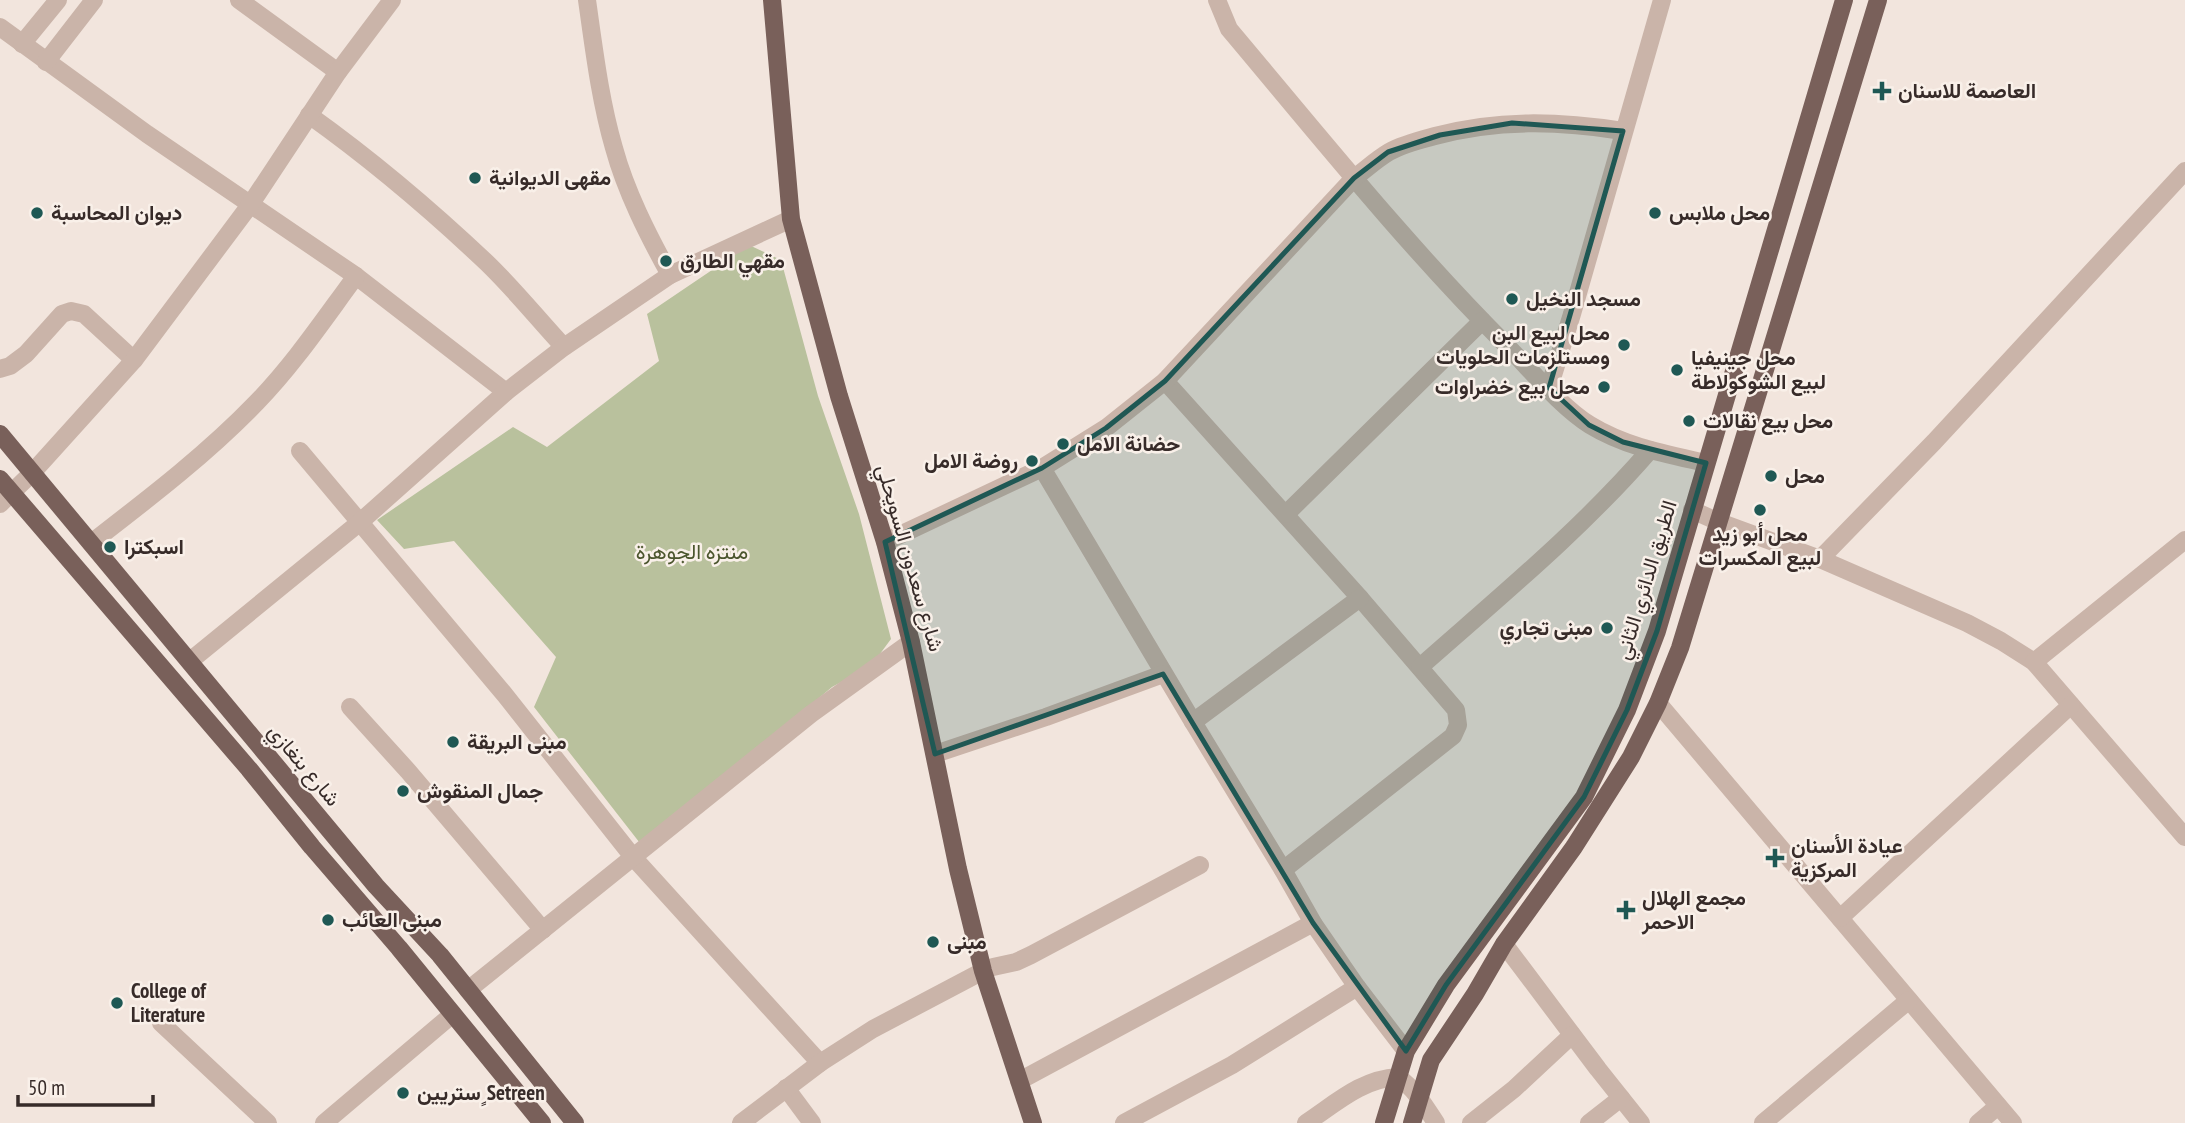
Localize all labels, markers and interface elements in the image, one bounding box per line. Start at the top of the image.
place label: العاصمة للاسنان [1898,77,2036,104]
marker: العاصمة للاسنان [1872,81,1892,101]
place label: مقهى الديوانية [489,164,611,191]
marker: مقهى الديوانية [467,170,483,186]
place label: ديوان المحاسبة [51,199,182,226]
place label: محل ملابس [1669,199,1770,226]
marker: ديوان المحاسبة [29,205,45,221]
marker: محل ملابس [1647,205,1663,221]
place label: مقهي الطارق [680,247,785,278]
marker: مقهي الطارق [658,253,674,269]
place label: مسجد النخيل [1526,285,1641,312]
marker: مسجد النخيل [1504,291,1520,307]
place label: محل لبيع البن ومستلزمات الحلويات [1436,319,1610,370]
marker: محل لبيع البن ومستلزمات الحلويات [1616,337,1632,353]
place label: محل جينيفيا لبيع الشوكولاطة [1691,344,1826,396]
marker: محل جينيفيا لبيع الشوكولاطة [1669,362,1685,378]
place label: محل بيع خضراوات [1435,373,1590,401]
marker: محل بيع خضراوات [1596,379,1612,395]
place label: محل بيع نقالات [1703,407,1833,435]
marker: محل بيع نقالات [1681,413,1697,429]
place label: حضانة الامل [1077,430,1180,457]
marker: حضانة الامل [1055,436,1071,452]
place label: روضة الامل [924,447,1018,474]
marker: روضة الامل [1024,453,1040,469]
street label: شارع سعدون السويحلي [867,461,950,656]
place label: محل [1785,462,1825,489]
marker: محل [1763,468,1779,484]
street label: الطريق الدائري الثاني [1608,497,1686,664]
marker: محل أبو زيد لبيع المكسرات [1752,502,1768,518]
place label: محل أبو زيد لبيع المكسرات [1699,520,1821,572]
place label: اسبكترا [124,533,184,560]
park label: منتزه الجوهرة [636,538,748,565]
marker: اسبكترا [102,539,118,555]
place label: مبنى تجاري [1500,614,1593,645]
marker: مبنى تجاري [1599,620,1615,636]
street label: شارع بنغازي [259,718,347,814]
place label: مبنى البريقة [467,728,567,755]
marker: مبنى البريقة [445,734,461,750]
place label: جمال المنقوش [417,777,543,804]
marker: جمال المنقوش [395,783,411,799]
place label: عيادة الأسنان المركزية [1791,832,1903,883]
marker: عيادة الأسنان المركزية [1765,848,1785,868]
place label: مجمع الهلال الاحمر [1641,884,1746,935]
marker: مجمع الهلال الاحمر [1616,900,1636,920]
place label: مبنى العائب [342,906,442,933]
marker: مبنى العائب [320,912,336,928]
place label: مبنى [947,928,987,955]
marker: مبنى [925,934,941,950]
place label: College of Literature [131,977,207,1028]
marker: College of Literature [109,995,125,1011]
scale bar [18,1064,152,1108]
text: 50 m [28,1074,65,1101]
place label: ستريين ٍSetreen [417,1079,545,1107]
marker: ستريين ٍSetreen [395,1085,411,1101]

